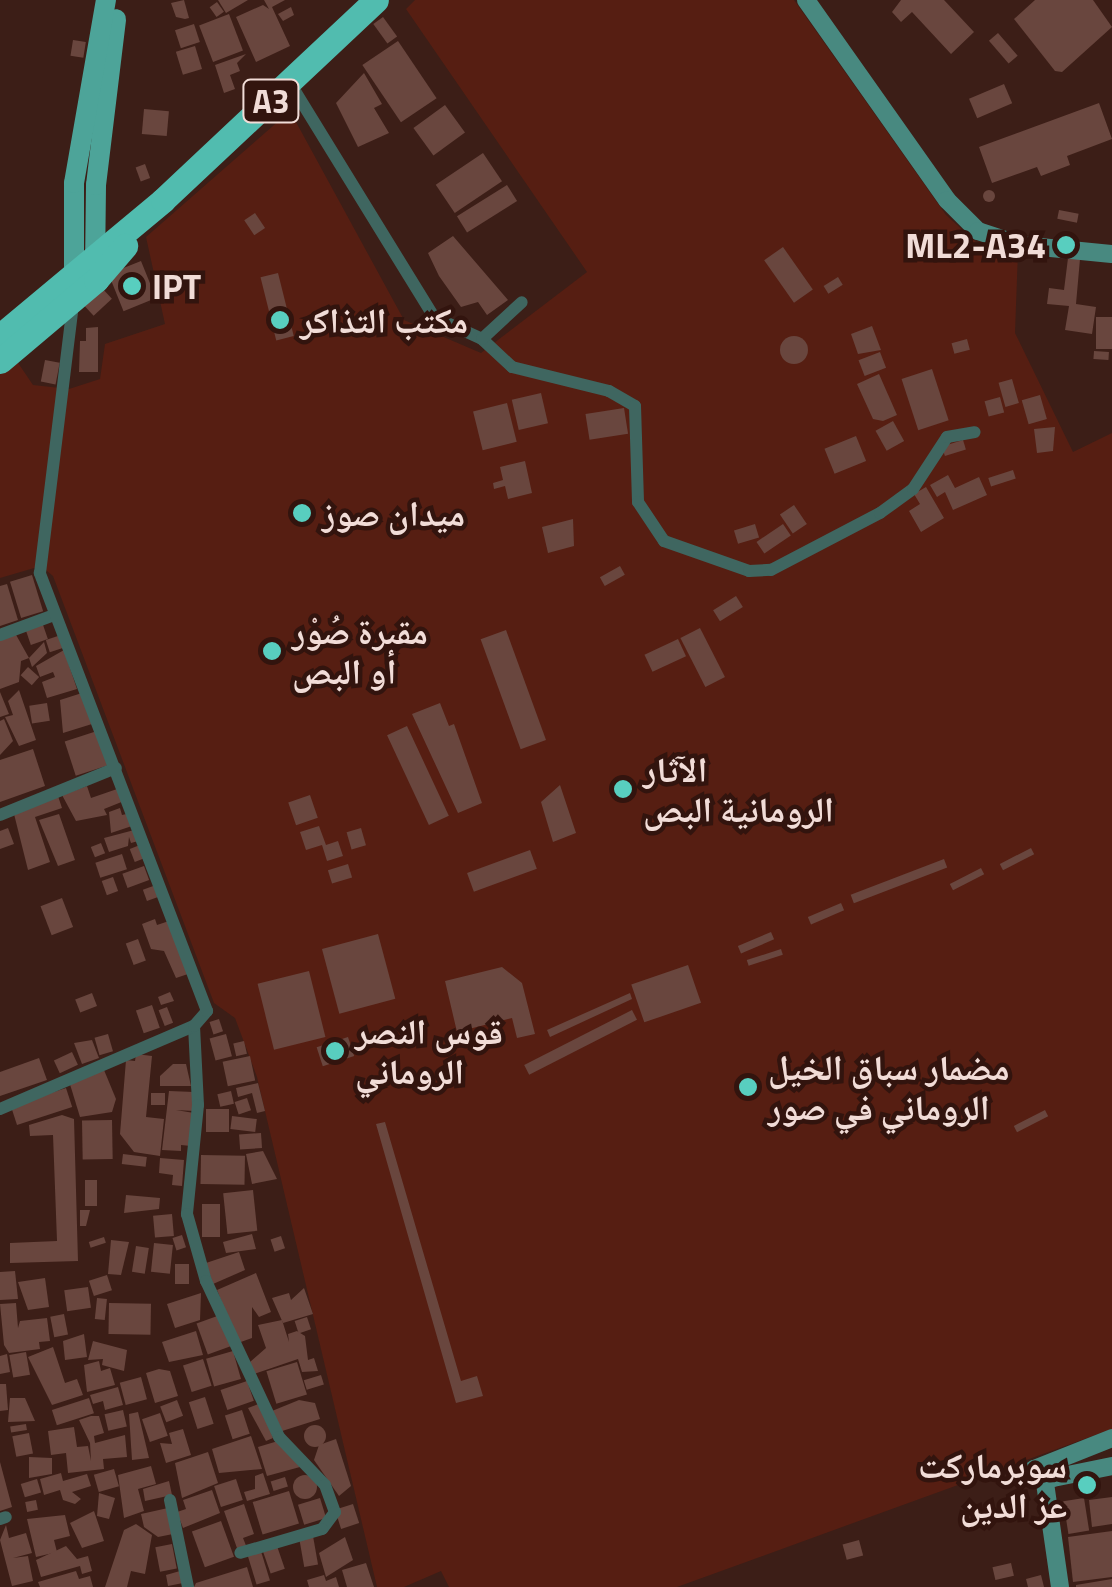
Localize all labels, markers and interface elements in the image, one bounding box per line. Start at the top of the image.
road number: A3 [241,74,301,128]
place label: ML2-A34 [905,224,1046,266]
marker: ML2-A34 [1055,234,1077,256]
place label: IPT [152,265,201,307]
marker: IPT [121,275,143,297]
place label: مكتب التذاكر [300,299,468,341]
marker: مكتب التذاكر [269,309,291,331]
place label: ميدان صوز [322,492,465,534]
marker: ميدان صوز [291,502,313,524]
place label: مقبرة صُوْر أو البص [292,610,428,692]
marker: مقبرة صُوْر أو البص [261,640,283,662]
place label: الآثار الرومانية البص [643,748,834,830]
marker: الآثار الرومانية البص [612,778,634,800]
place label: قوس النصر الروماني [355,1010,503,1092]
marker: قوس النصر الروماني [324,1040,346,1062]
place label: مضمار سباق الخيل الروماني في صور [768,1046,1010,1128]
marker: مضمار سباق الخيل الروماني في صور [737,1076,759,1098]
place label: سوبرماركت عز الدين [918,1444,1067,1526]
marker: سوبرماركت عز الدين [1076,1474,1098,1496]

